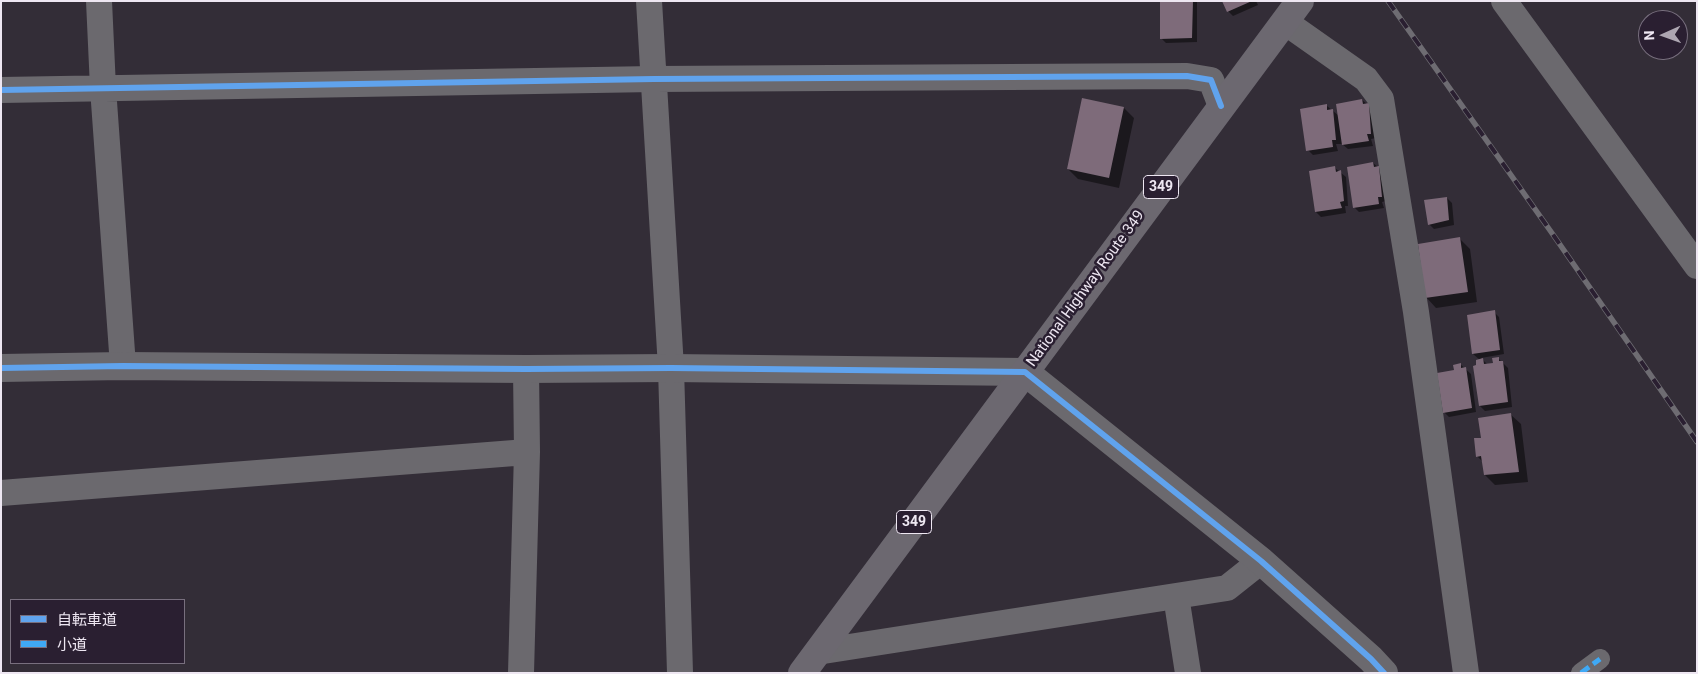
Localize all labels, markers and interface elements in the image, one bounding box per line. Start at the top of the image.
north arrow [1638,10,1688,60]
text: N [1641,30,1657,41]
road number: 349 [1144,176,1178,198]
street label: National Highway Route 349 [1023,207,1149,371]
road number: 349 [896,511,932,534]
legend [10,599,185,664]
text: 自転車道 [57,611,117,629]
text: 小道 [57,636,87,654]

